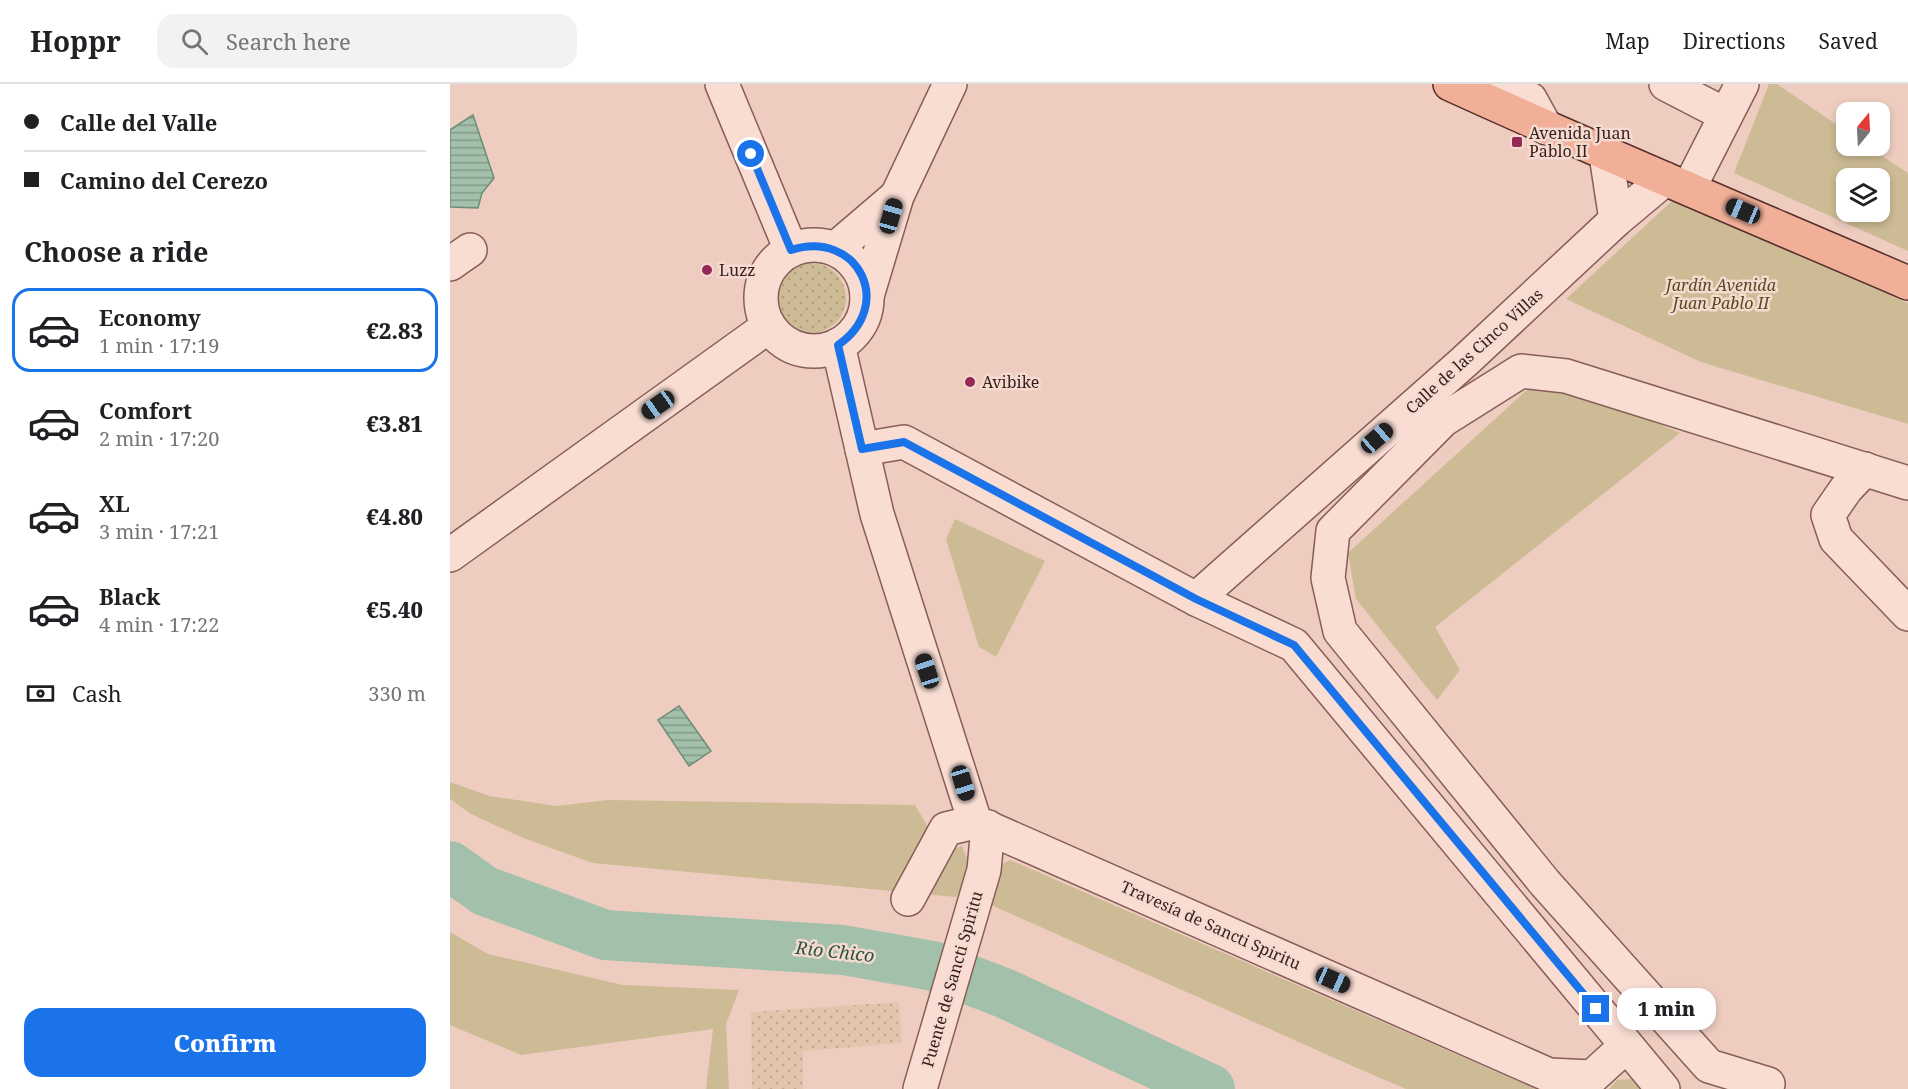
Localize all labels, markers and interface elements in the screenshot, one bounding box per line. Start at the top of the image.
search box [157,14,577,68]
text: Hoppr [30,22,121,60]
icon: search [178,25,211,58]
text: Search here [226,26,351,56]
text: Map [1605,27,1650,55]
text: Directions [1683,27,1785,55]
text: Saved [1818,27,1878,55]
north arrow [1836,102,1890,156]
map controls [1836,102,1890,222]
text: Calle del Valle [60,107,217,137]
place label: Avenida Juan Pablo II [1529,122,1631,162]
marker: Avenida Juan Pablo II [1510,135,1524,149]
route start [737,140,764,167]
text: Camino del Cerezo [60,165,268,195]
button: layers [1836,168,1890,222]
car [877,196,905,236]
car [1723,196,1763,226]
text: Choose a ride [24,233,209,270]
place label: Luzz [719,259,755,281]
marker: Luzz [700,263,714,277]
park label: Jardín Avenida Juan Pablo II [1663,274,1777,314]
street label: Calle de las Cinco Villas [1401,283,1547,419]
text: Economy [99,302,201,332]
icon: car [27,303,81,357]
text: €2.83 [366,315,423,345]
text: 1 min · 17:19 [99,332,219,359]
place label: Avibike [982,371,1039,393]
marker: Avibike [963,375,977,389]
car [638,387,678,423]
text: Comfort [99,395,192,425]
icon: car [27,396,81,450]
text: €3.81 [366,408,423,438]
car [1358,419,1396,457]
text: 2 min · 17:20 [99,425,219,452]
text: XL [99,488,130,518]
icon: car [27,489,81,543]
text: €4.80 [366,501,423,531]
text: 3 min · 17:21 [99,518,219,545]
text: Black [99,581,160,611]
icon: car [27,582,81,636]
text: €5.40 [366,594,423,624]
text: 4 min · 17:22 [99,611,219,638]
car [913,651,941,691]
icon: cash [24,677,57,710]
text: Cash [72,678,122,708]
text: 330 m [368,680,426,707]
car [949,763,977,803]
street label: Travesía de Sancti Spiritu [1118,875,1304,975]
street label: Puente de Sancti Spiritu [916,888,988,1070]
water label: Río Chico [794,935,876,967]
car [1313,964,1353,996]
callout: 1 min [1617,988,1716,1030]
route end [1582,995,1609,1022]
text: 1 min [1638,995,1695,1022]
button: Confirm [24,1008,426,1077]

